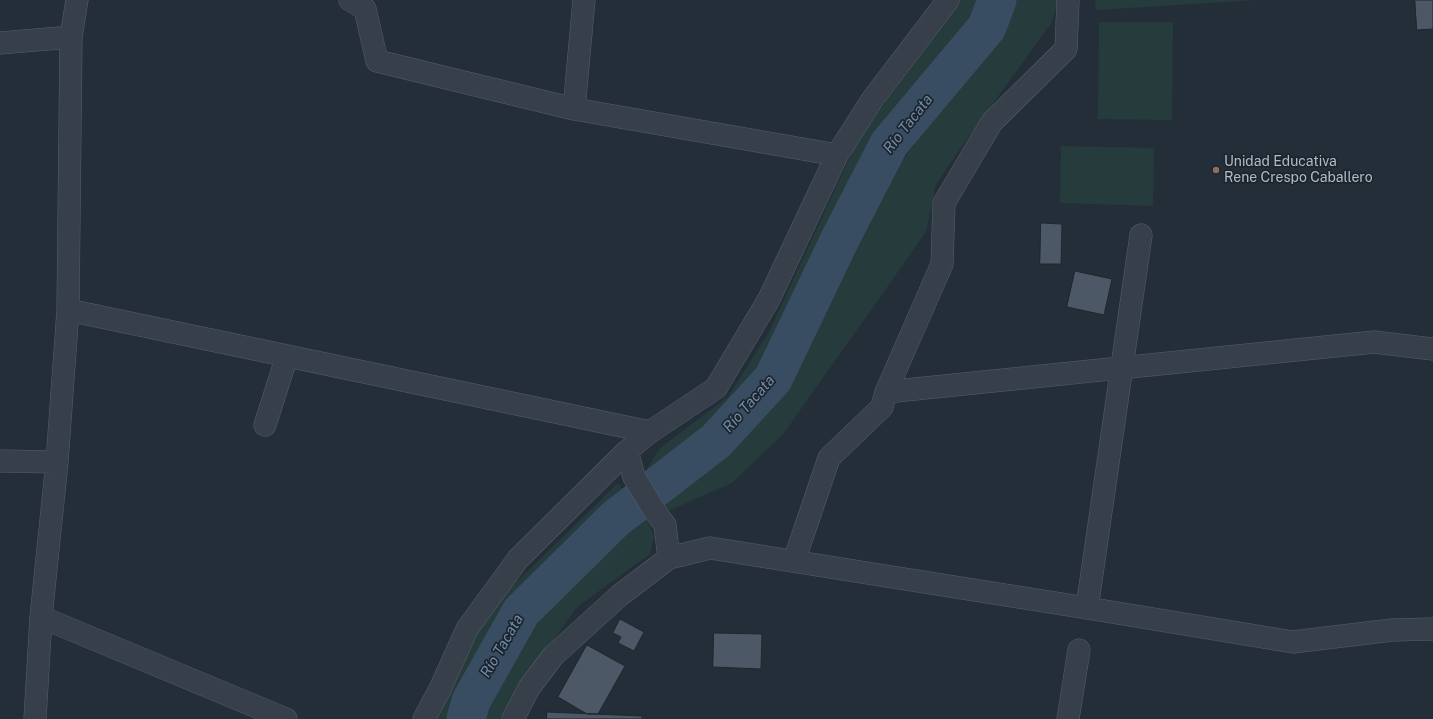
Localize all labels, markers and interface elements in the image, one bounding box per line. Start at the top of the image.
water label: Río Tacata [879,91,937,157]
place label: Unidad Educativa Rene Crespo Caballero [1224,154,1373,186]
marker: Unidad Educativa Rene Crespo Caballero [1211,165,1221,175]
water label: Río Tacata [719,372,779,436]
water label: Río Tacata [477,611,527,681]

